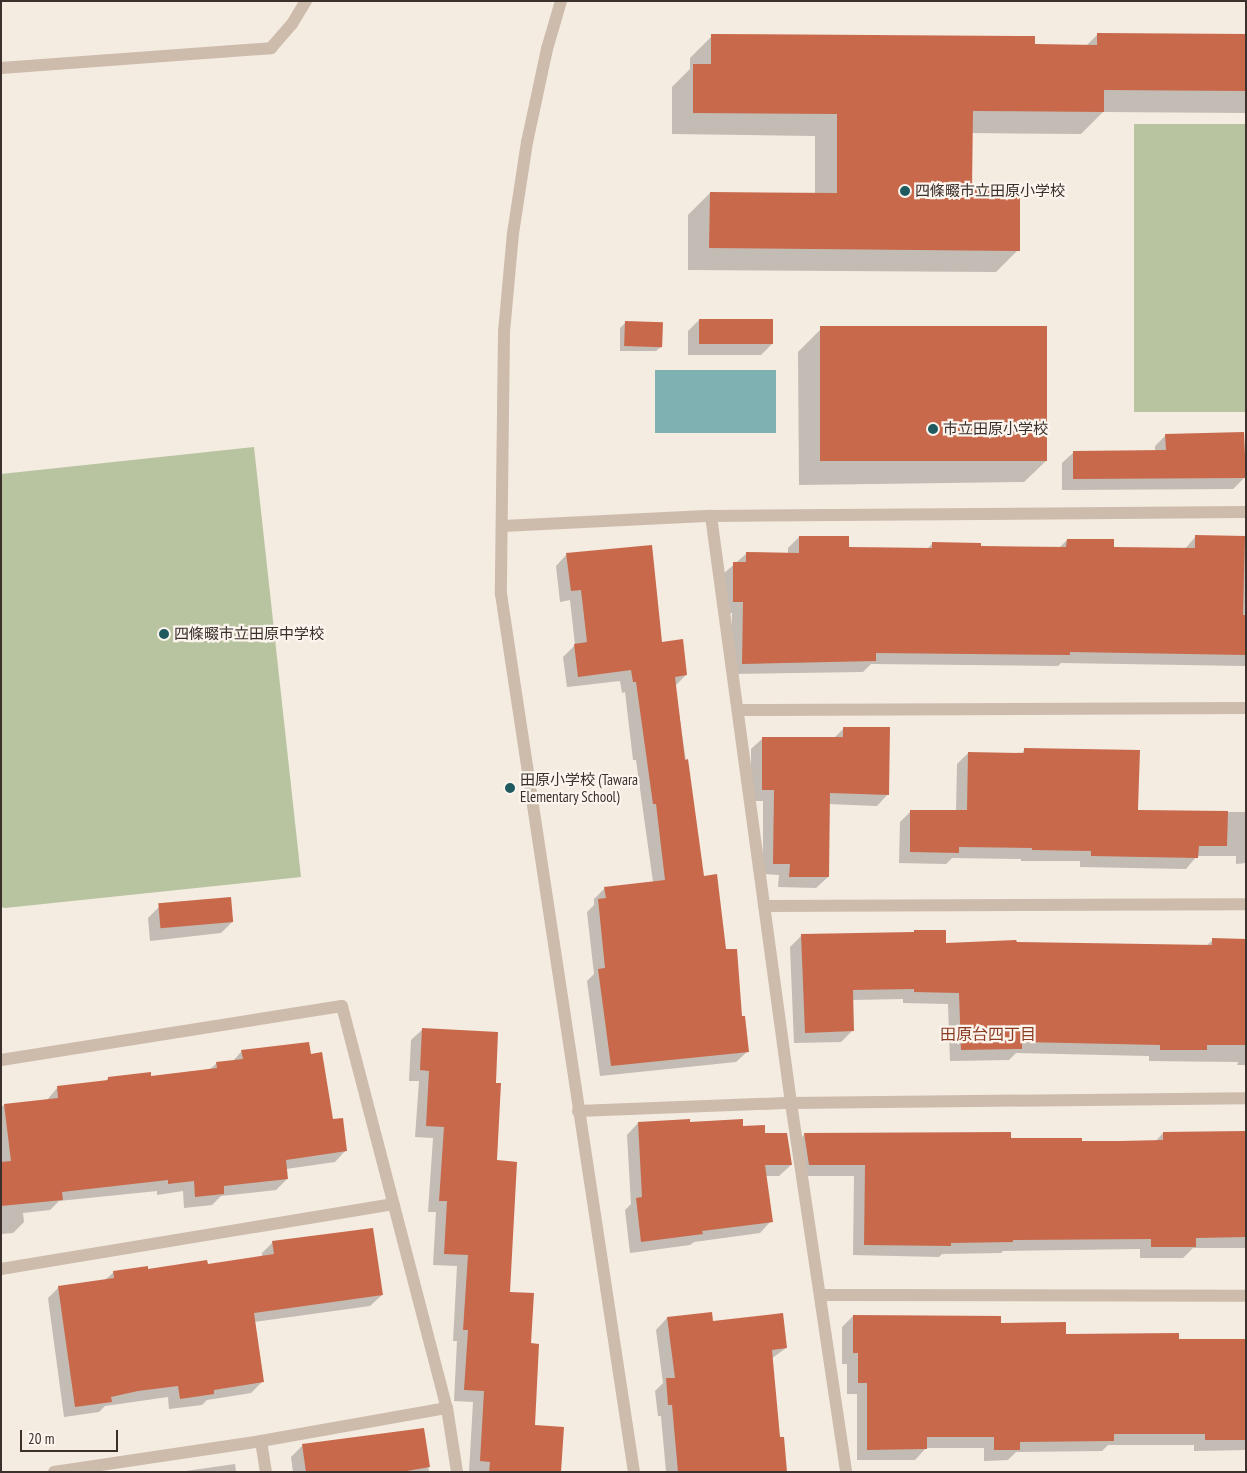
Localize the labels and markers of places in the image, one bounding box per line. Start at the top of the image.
place label: 四條畷市立田原小学校 [915,182,1065,200]
marker: 四條畷市立田原小学校 [899,185,911,197]
place label: 市立田原小学校 [943,420,1048,438]
marker: 市立田原小学校 [927,423,939,435]
place label: 四條畷市立田原中学校 [174,625,324,643]
marker: 四條畷市立田原中学校 [158,628,170,640]
place label: 田原小学校 (Tawara Elementary School) [520,770,638,805]
marker: 田原小学校 (Tawara Elementary School) [504,782,516,794]

